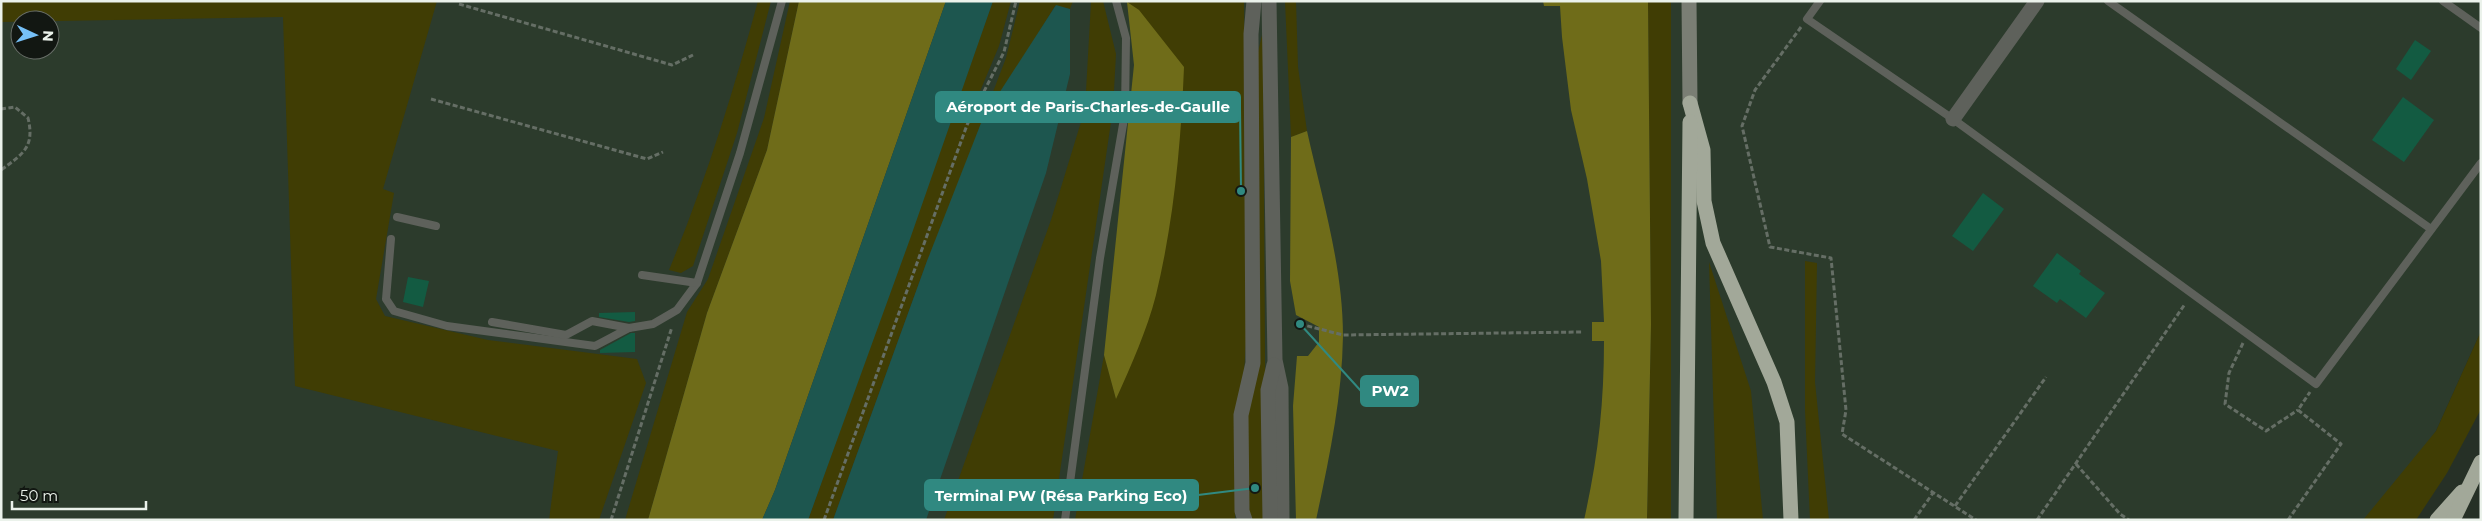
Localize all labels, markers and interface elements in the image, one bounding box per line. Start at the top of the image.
north arrow [10,10,60,60]
text: N [39,30,57,42]
callout: Aéroport de Paris-Charles-de-Gaulle [936,92,1240,122]
text: Aéroport de Paris-Charles-de-Gaulle [945,97,1230,116]
callout: PW2 [1361,376,1418,406]
text: PW2 [1371,381,1409,400]
scale bar [12,478,146,510]
callout: Terminal PW (Résa Parking Eco) [925,480,1198,510]
text: 50 m [20,486,58,505]
text: Terminal PW (Résa Parking Eco) [935,486,1187,505]

